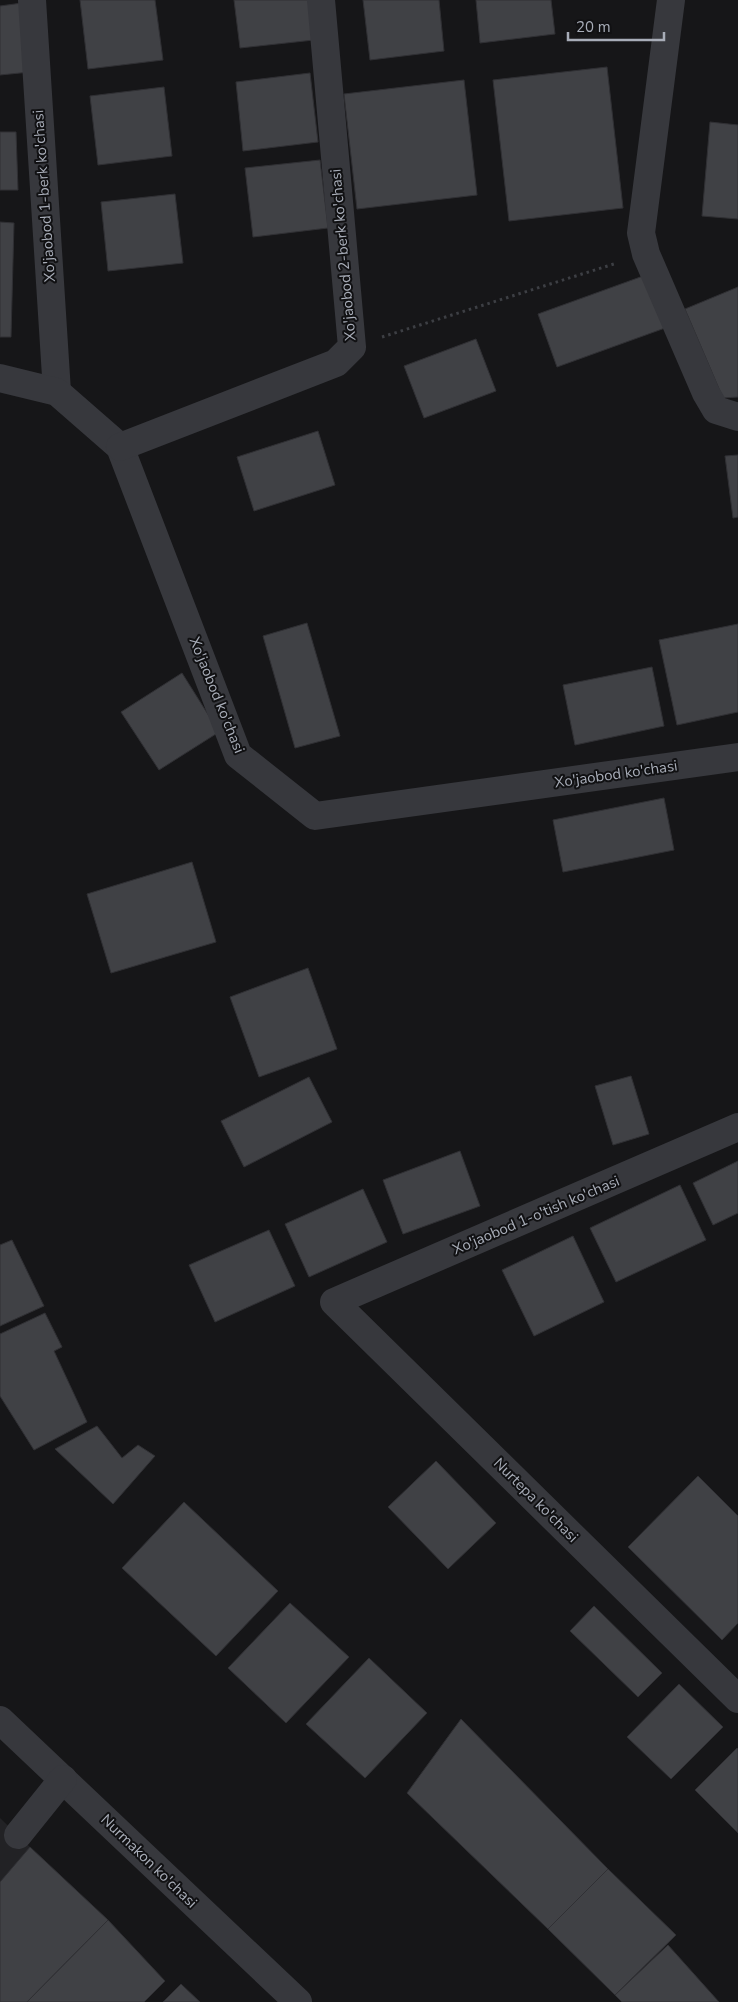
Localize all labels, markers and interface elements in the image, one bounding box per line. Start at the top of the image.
scale bar [568,10,664,42]
text: 20 m [576,17,611,37]
street label: Xo'jaobod 1-berk ko'chasi [28,109,60,283]
street label: Xo'jaobod 2-berk ko'chasi [326,168,360,342]
street label: Xo'jaobod ko'chasi [185,634,249,756]
street label: Xo'jaobod ko'chasi [553,755,679,793]
street label: Xo'jaobod 1-o'tish ko'chasi [449,1171,623,1259]
street label: Nurtepa ko'chasi [489,1453,583,1547]
street label: Nurmakon ko'chasi [96,1810,202,1912]

